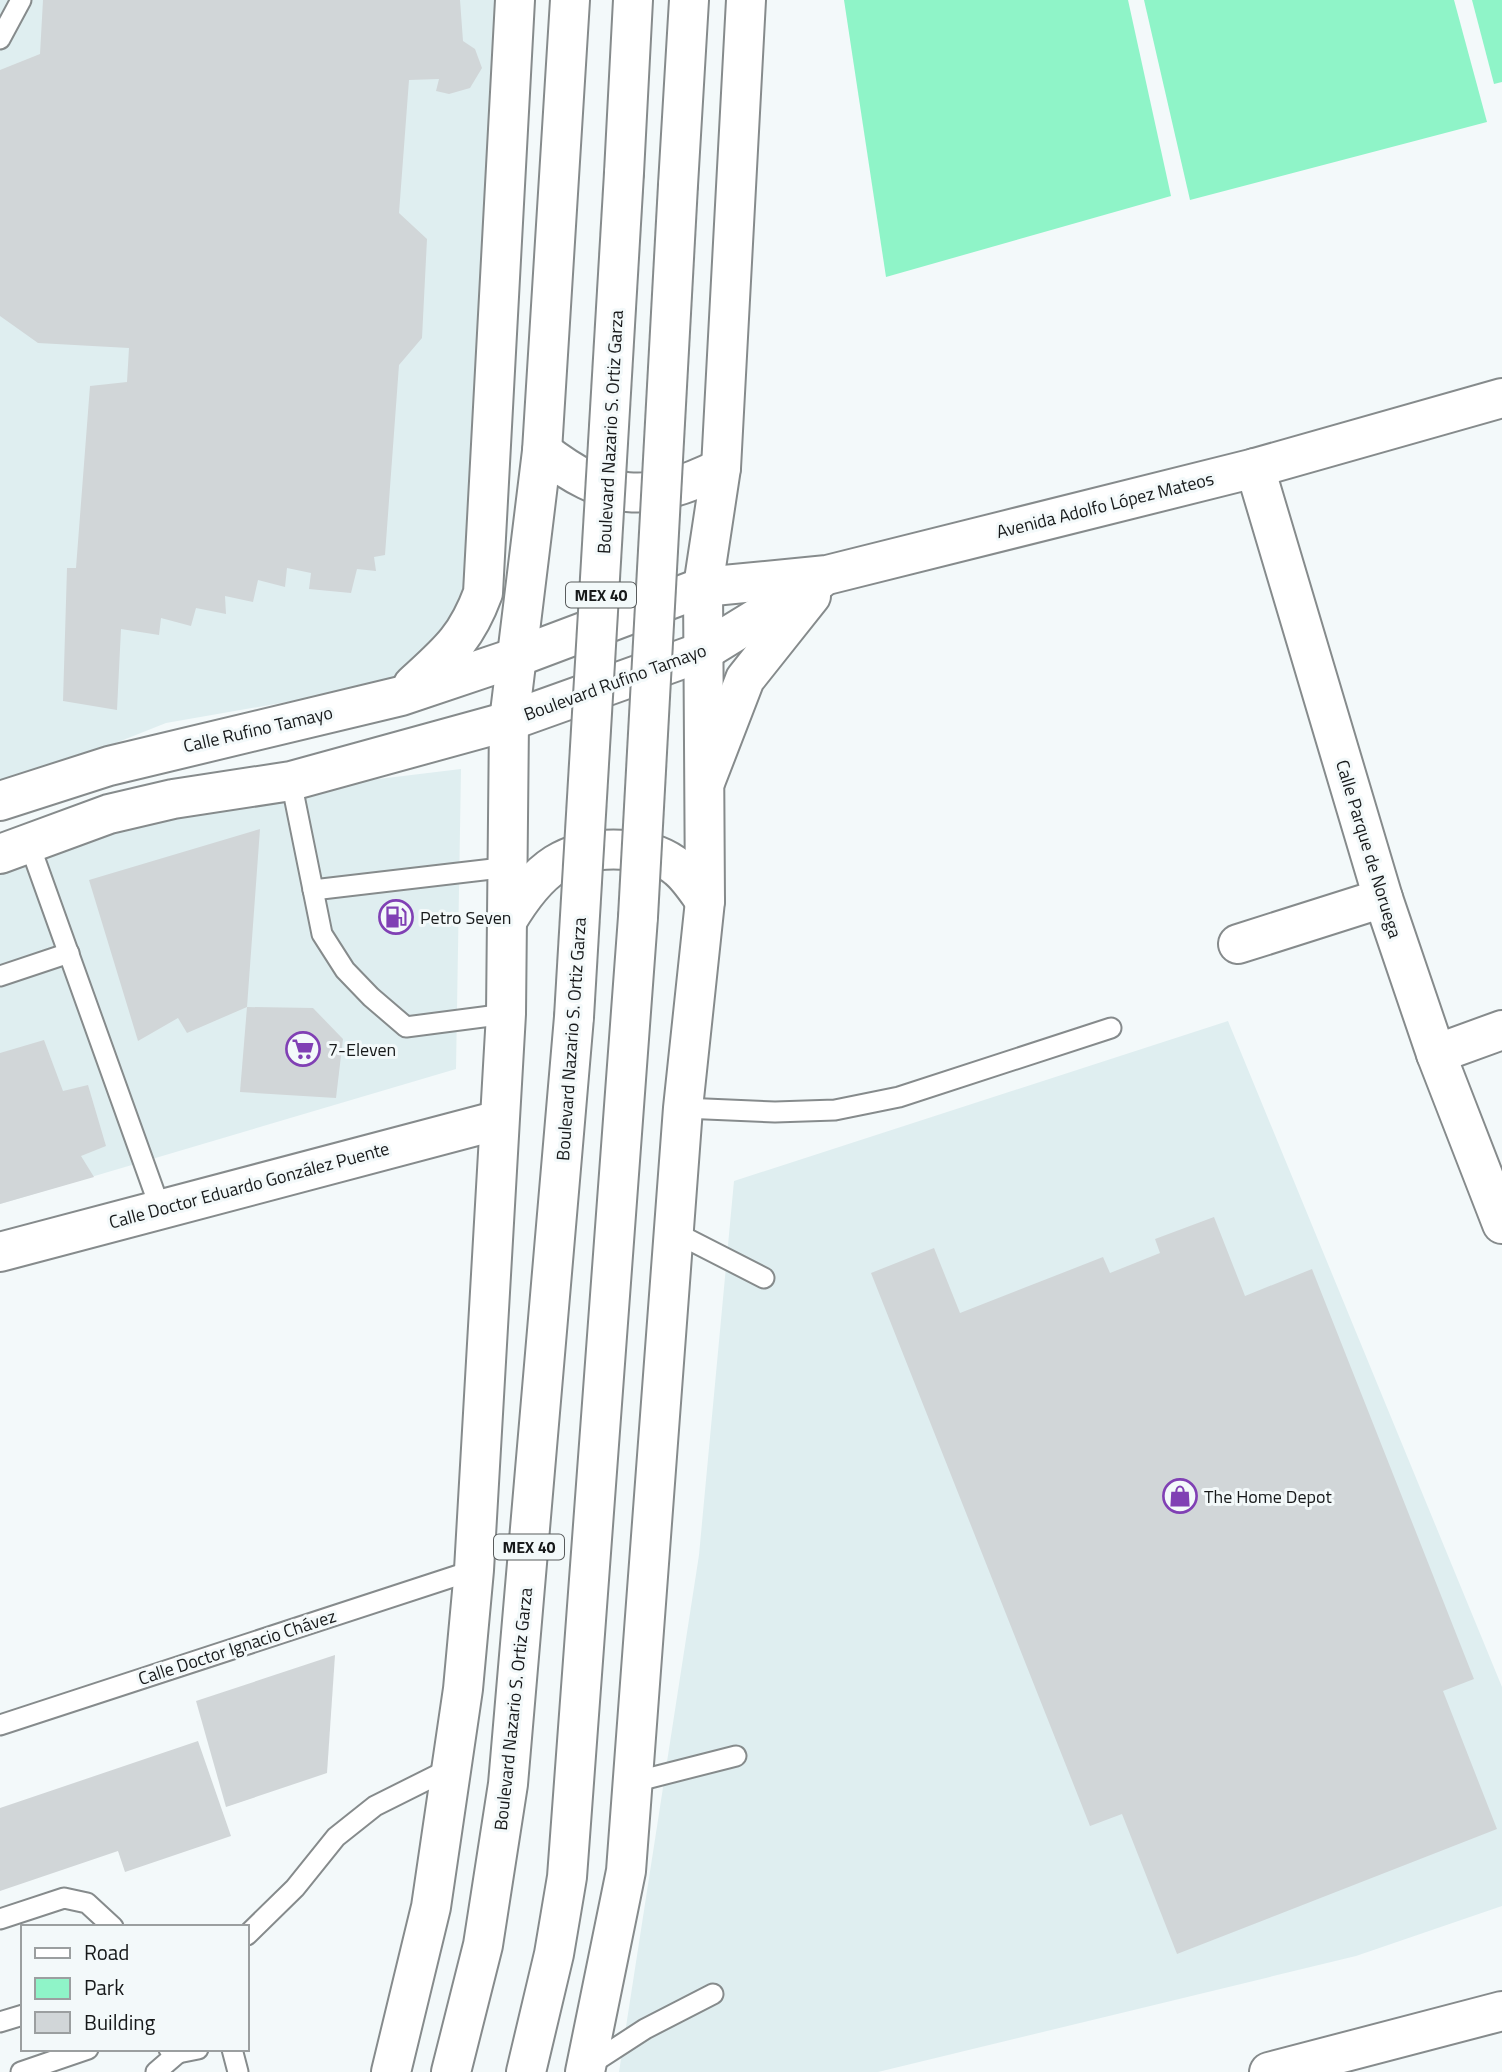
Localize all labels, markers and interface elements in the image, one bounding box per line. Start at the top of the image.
street label: Boulevard Nazario S. Ortiz Garza [590,309,630,555]
street label: Avenida Adolfo López Mateos [993,465,1217,545]
road number: MEX 40 [566,582,636,608]
street label: Boulevard Rufino Tamayo [520,636,710,728]
street label: Calle Rufino Tamayo [181,699,335,759]
street label: Calle Parque de Noruega [1329,757,1409,941]
fuel station icon: Petro Seven [377,898,415,936]
place label: Petro Seven [420,904,511,931]
street label: Boulevard Nazario S. Ortiz Garza [549,916,593,1162]
supermarket icon: 7-Eleven [284,1030,322,1068]
place label: 7-Eleven [328,1036,396,1063]
street label: Calle Doctor Eduardo González Puente [106,1135,392,1235]
shop icon: The Home Depot [1161,1477,1199,1515]
place label: The Home Depot [1204,1483,1332,1510]
road number: MEX 40 [494,1534,564,1560]
street label: Boulevard Nazario S. Ortiz Garza [487,1586,539,1832]
street label: Calle Doctor Ignacio Chávez [135,1602,339,1692]
legend [21,1925,248,2051]
text: Road [84,1936,129,1968]
text: Park [84,1971,124,2003]
text: Building [84,2006,156,2038]

